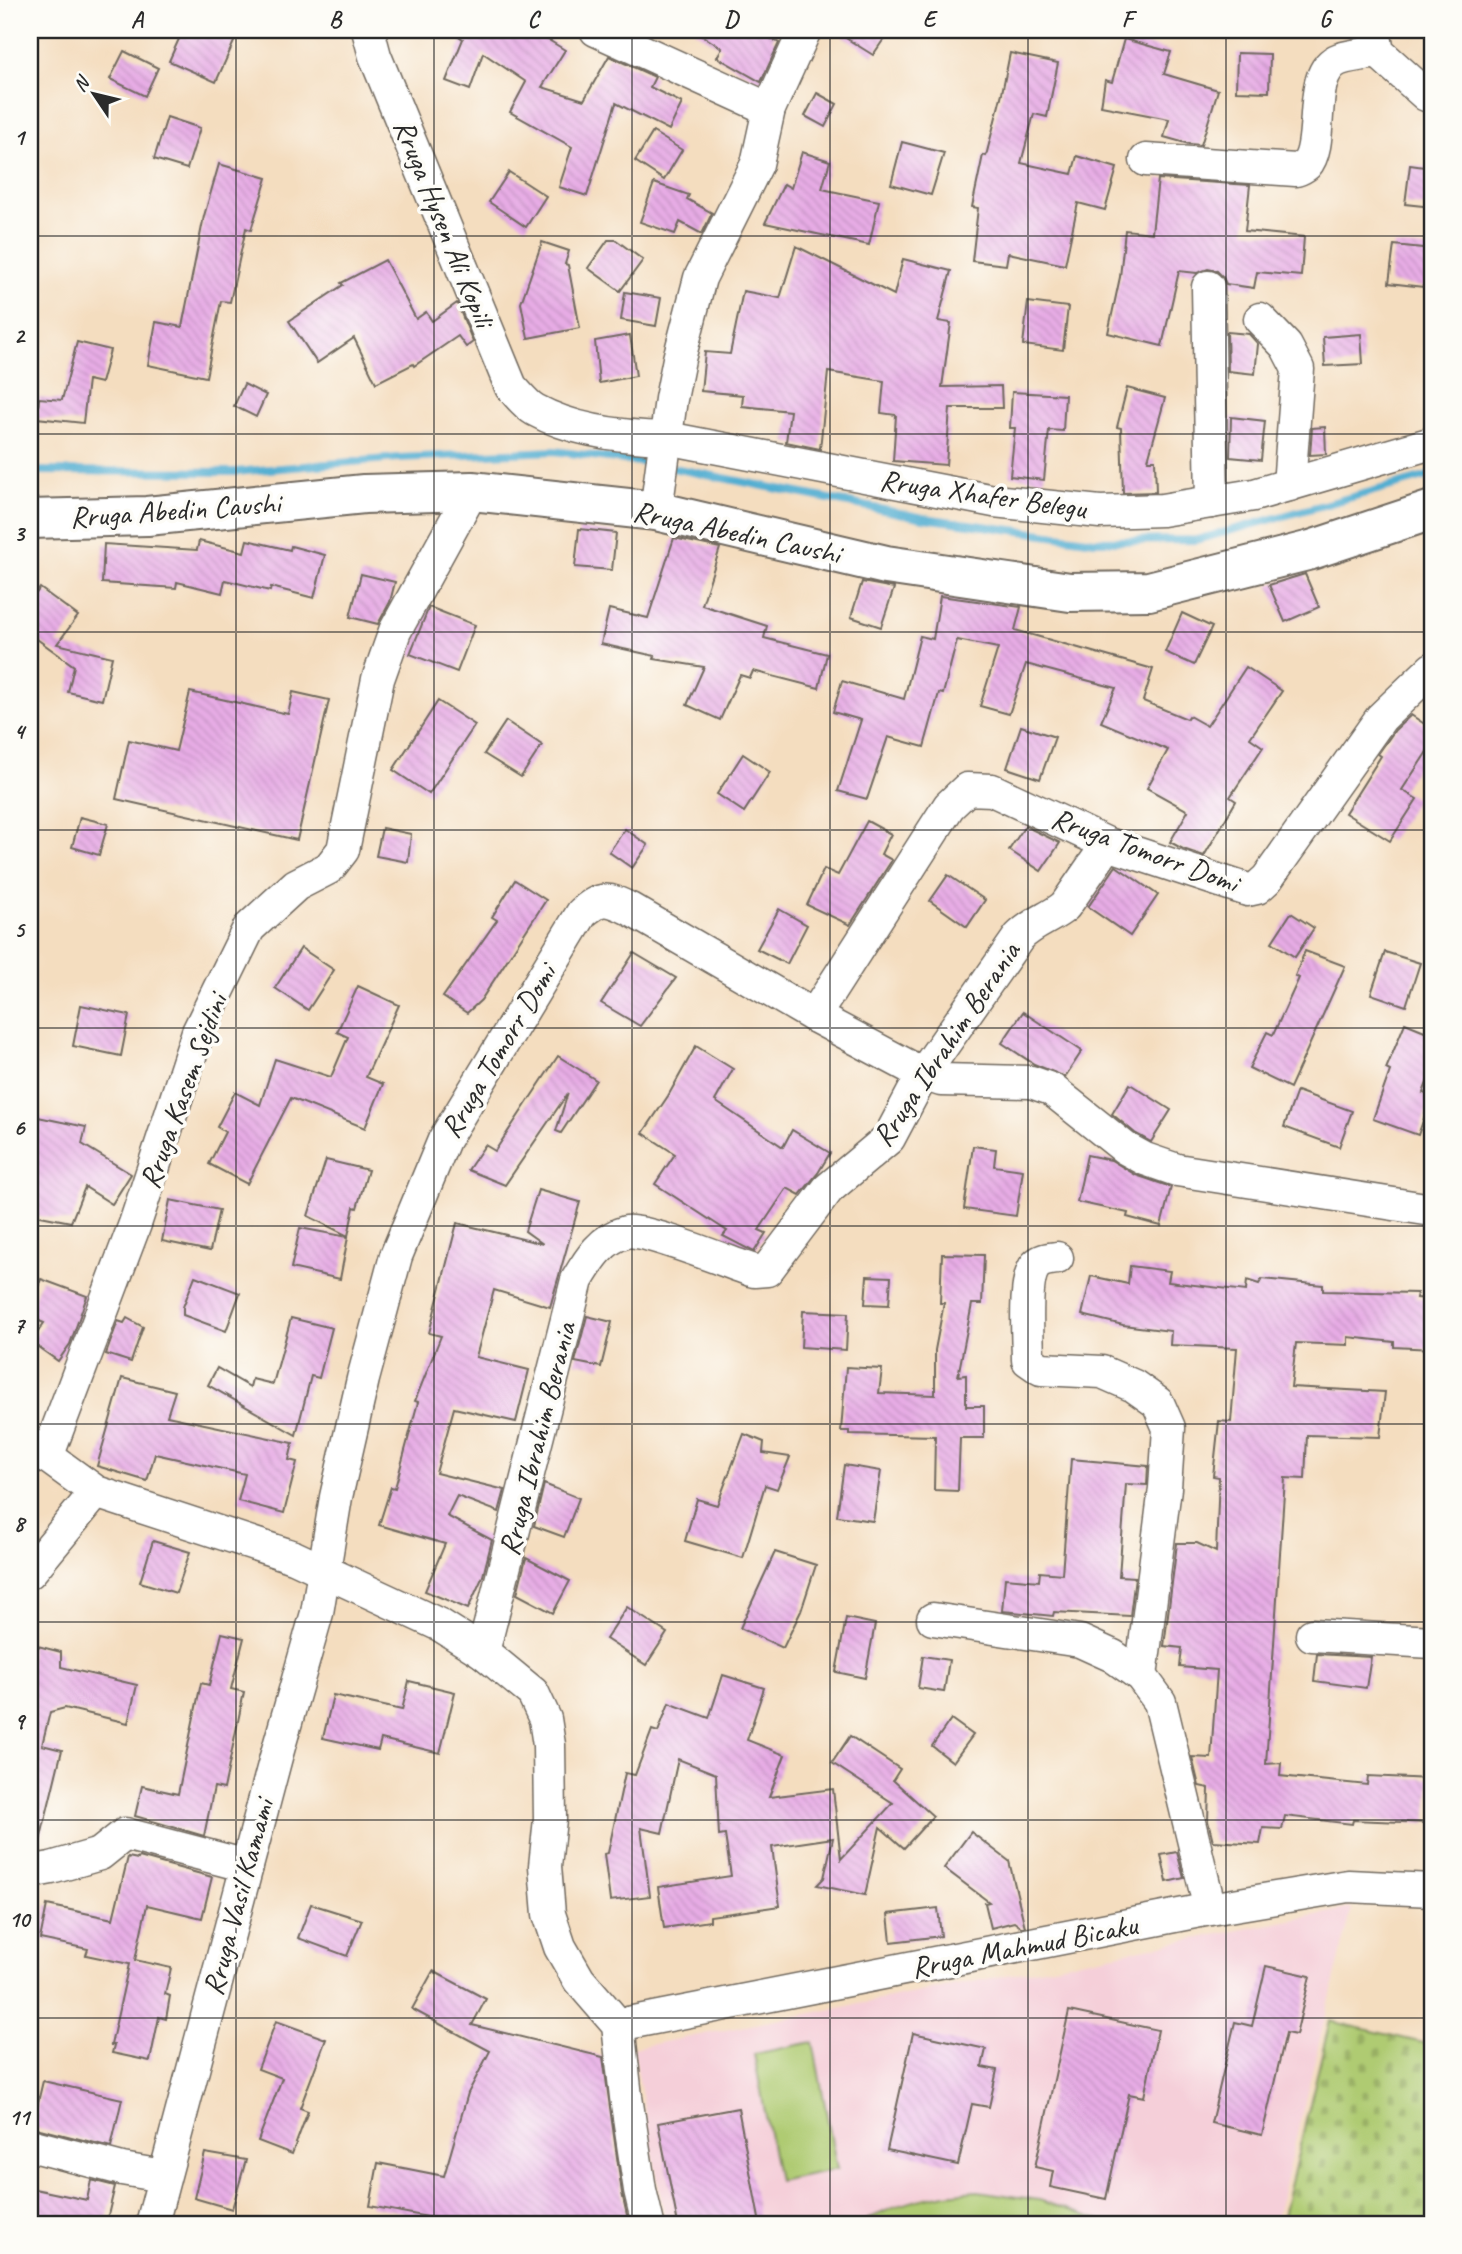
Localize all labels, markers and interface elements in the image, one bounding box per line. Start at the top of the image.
text: A [131,5,145,34]
text: B [329,5,343,34]
text: C [528,5,542,34]
text: D [724,5,740,34]
text: E [923,5,939,34]
text: F [1122,5,1138,34]
text: G [1319,5,1334,34]
north arrow [60,60,130,130]
text: N [68,70,96,97]
street label: Rruga Hysen Ali Kopili [385,114,504,335]
text: 1 [14,123,27,152]
text: 2 [14,321,27,350]
street label: Rruga Xhafer Belegu [877,461,1090,528]
street label: Rruga Abedin Caushi [69,483,285,536]
street label: Rruga Abedin Caushi [630,492,847,573]
text: 3 [14,519,27,548]
text: 4 [14,717,27,746]
street label: Rruga Tomorr Domi [1046,799,1247,903]
text: 5 [14,915,26,944]
street label: Rruga Ibrahim Berania [864,933,1030,1154]
street label: Rruga Tomorr Domi [431,954,566,1145]
street label: Rruga Kasem Sejdini [130,985,237,1193]
text: 6 [14,1113,27,1142]
text: 7 [14,1311,27,1340]
street label: Rruga Ibrahim Berania [490,1317,585,1559]
text: 8 [14,1509,27,1538]
text: 9 [14,1707,27,1736]
street label: Rruga Vasil Kamami [194,1791,283,1999]
text: 10 [9,1905,32,1934]
street label: Rruga Mahmud Bicaku [908,1905,1142,1987]
text: 11 [9,2103,32,2132]

